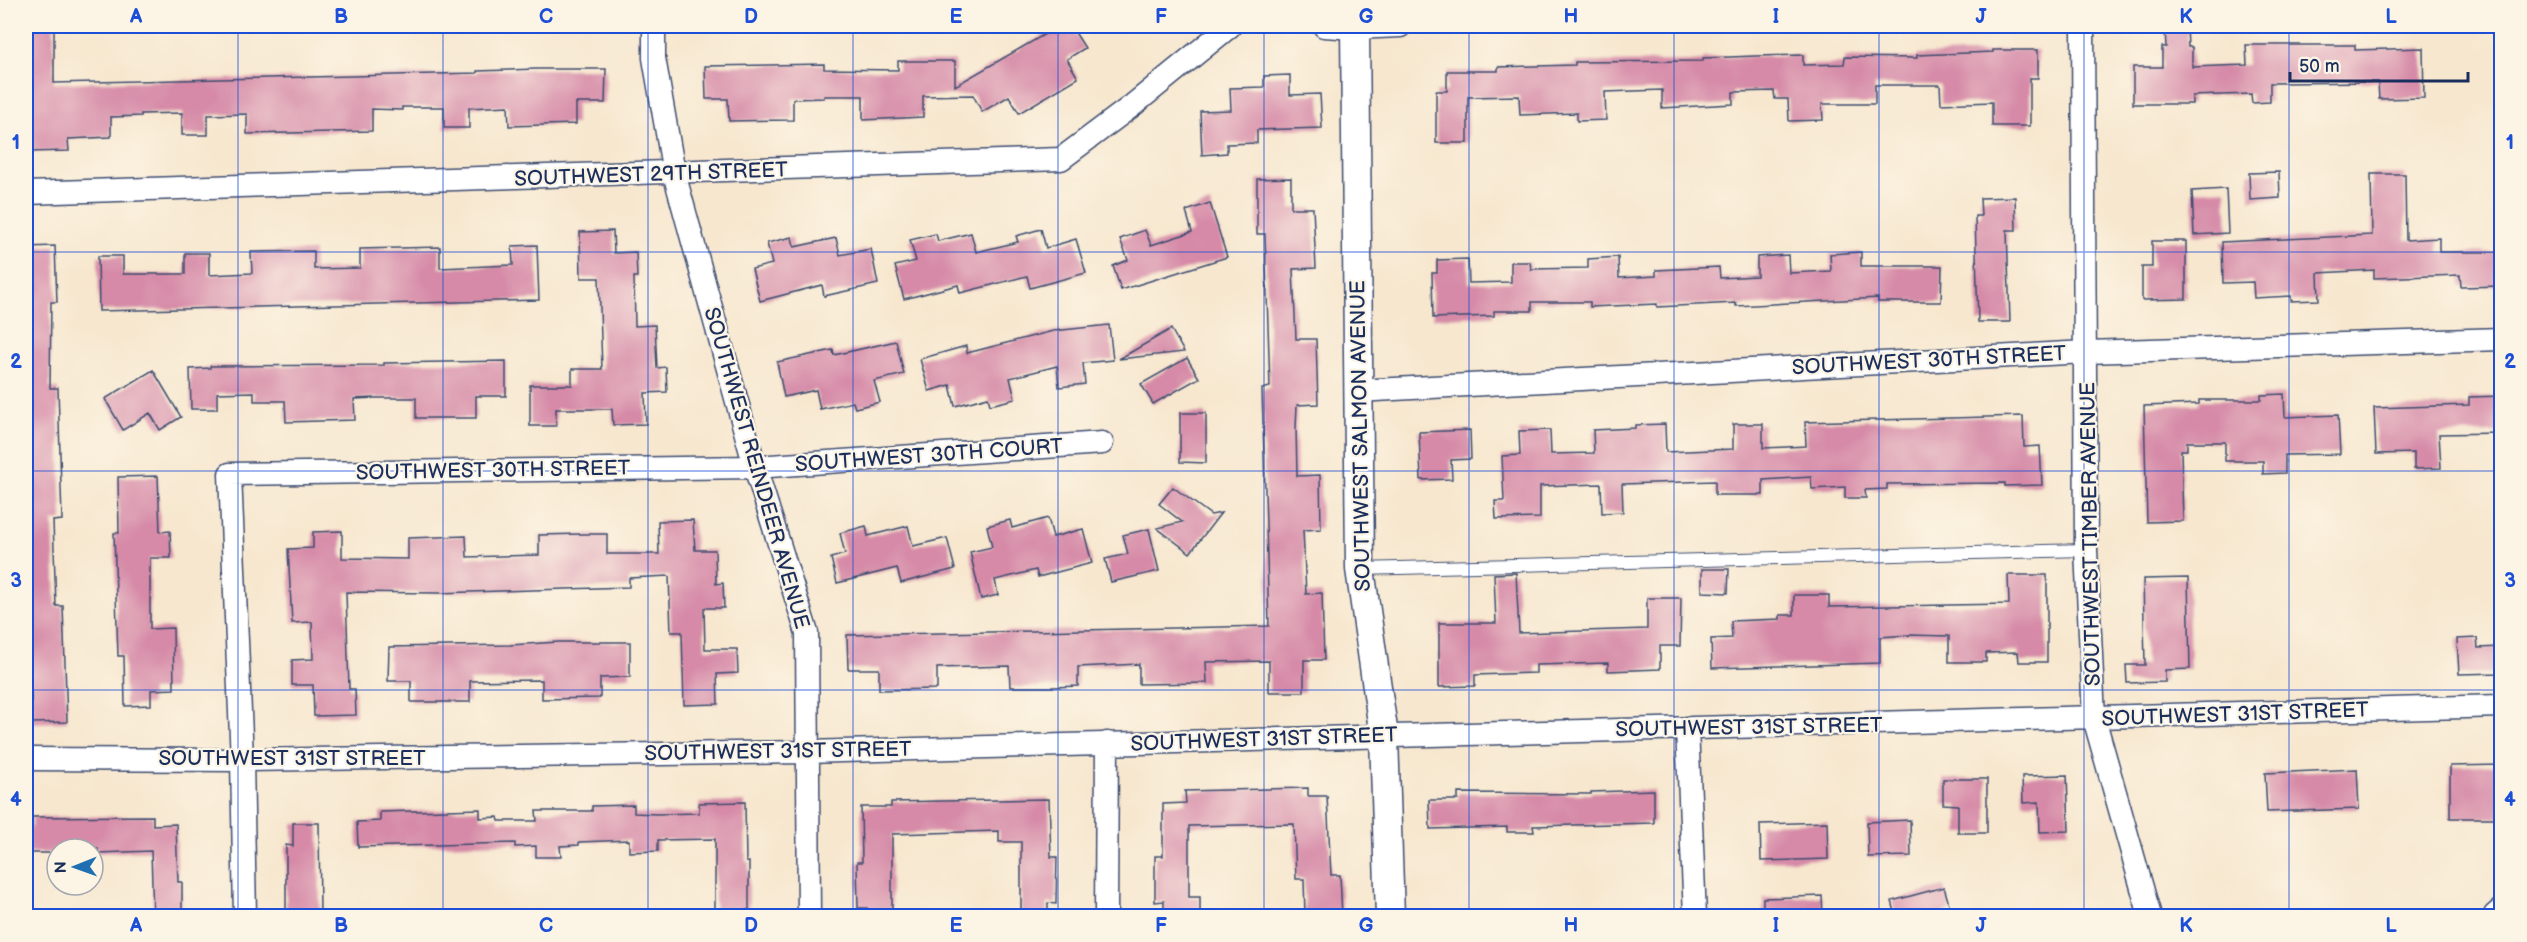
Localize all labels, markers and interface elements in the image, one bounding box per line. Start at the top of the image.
text: A [129,5,143,29]
text: B [334,5,348,29]
text: C [539,5,553,29]
text: D [744,5,758,29]
text: E [950,5,963,29]
text: F [1155,5,1167,29]
text: G [1359,5,1374,29]
text: H [1564,5,1578,29]
text: I [1773,5,1779,29]
text: J [1976,5,1988,29]
text: K [2179,5,2193,29]
text: L [2385,5,2397,29]
scale bar [2290,45,2468,83]
text: 50 m [2299,56,2340,77]
text: 1 [12,131,20,155]
text: 1 [2506,131,2514,155]
street label: SOUTHWEST 29TH STREET [514,157,789,192]
street label: SOUTHWEST SALMON AVENUE [1345,280,1376,592]
street label: SOUTHWEST REINDEER AVENUE [699,304,814,632]
street label: SOUTHWEST 30TH STREET [1791,341,2067,380]
text: 2 [10,350,22,374]
text: 2 [2504,350,2516,374]
street label: SOUTHWEST TIMBER AVENUE [2075,382,2106,686]
street label: SOUTHWEST 30TH COURT [794,434,1064,477]
street label: SOUTHWEST 30TH STREET [356,456,631,485]
text: 3 [10,569,22,593]
text: 3 [2504,569,2516,593]
street label: SOUTHWEST 31ST STREET [2101,697,2369,732]
street label: SOUTHWEST 31ST STREET [1615,713,1883,742]
street label: SOUTHWEST 31ST STREET [1130,722,1398,757]
street label: SOUTHWEST 31ST STREET [644,737,912,766]
street label: SOUTHWEST 31ST STREET [158,746,426,771]
text: 4 [10,788,22,812]
text: 4 [2504,788,2516,812]
north arrow [45,837,105,897]
text: N [52,861,71,873]
text: A [129,914,143,938]
text: B [334,914,348,938]
text: C [539,914,553,938]
text: D [744,914,758,938]
text: E [950,914,963,938]
text: F [1155,914,1167,938]
text: G [1359,914,1374,938]
text: H [1564,914,1578,938]
text: I [1773,914,1779,938]
text: J [1976,914,1988,938]
text: K [2179,914,2193,938]
text: L [2385,914,2397,938]

